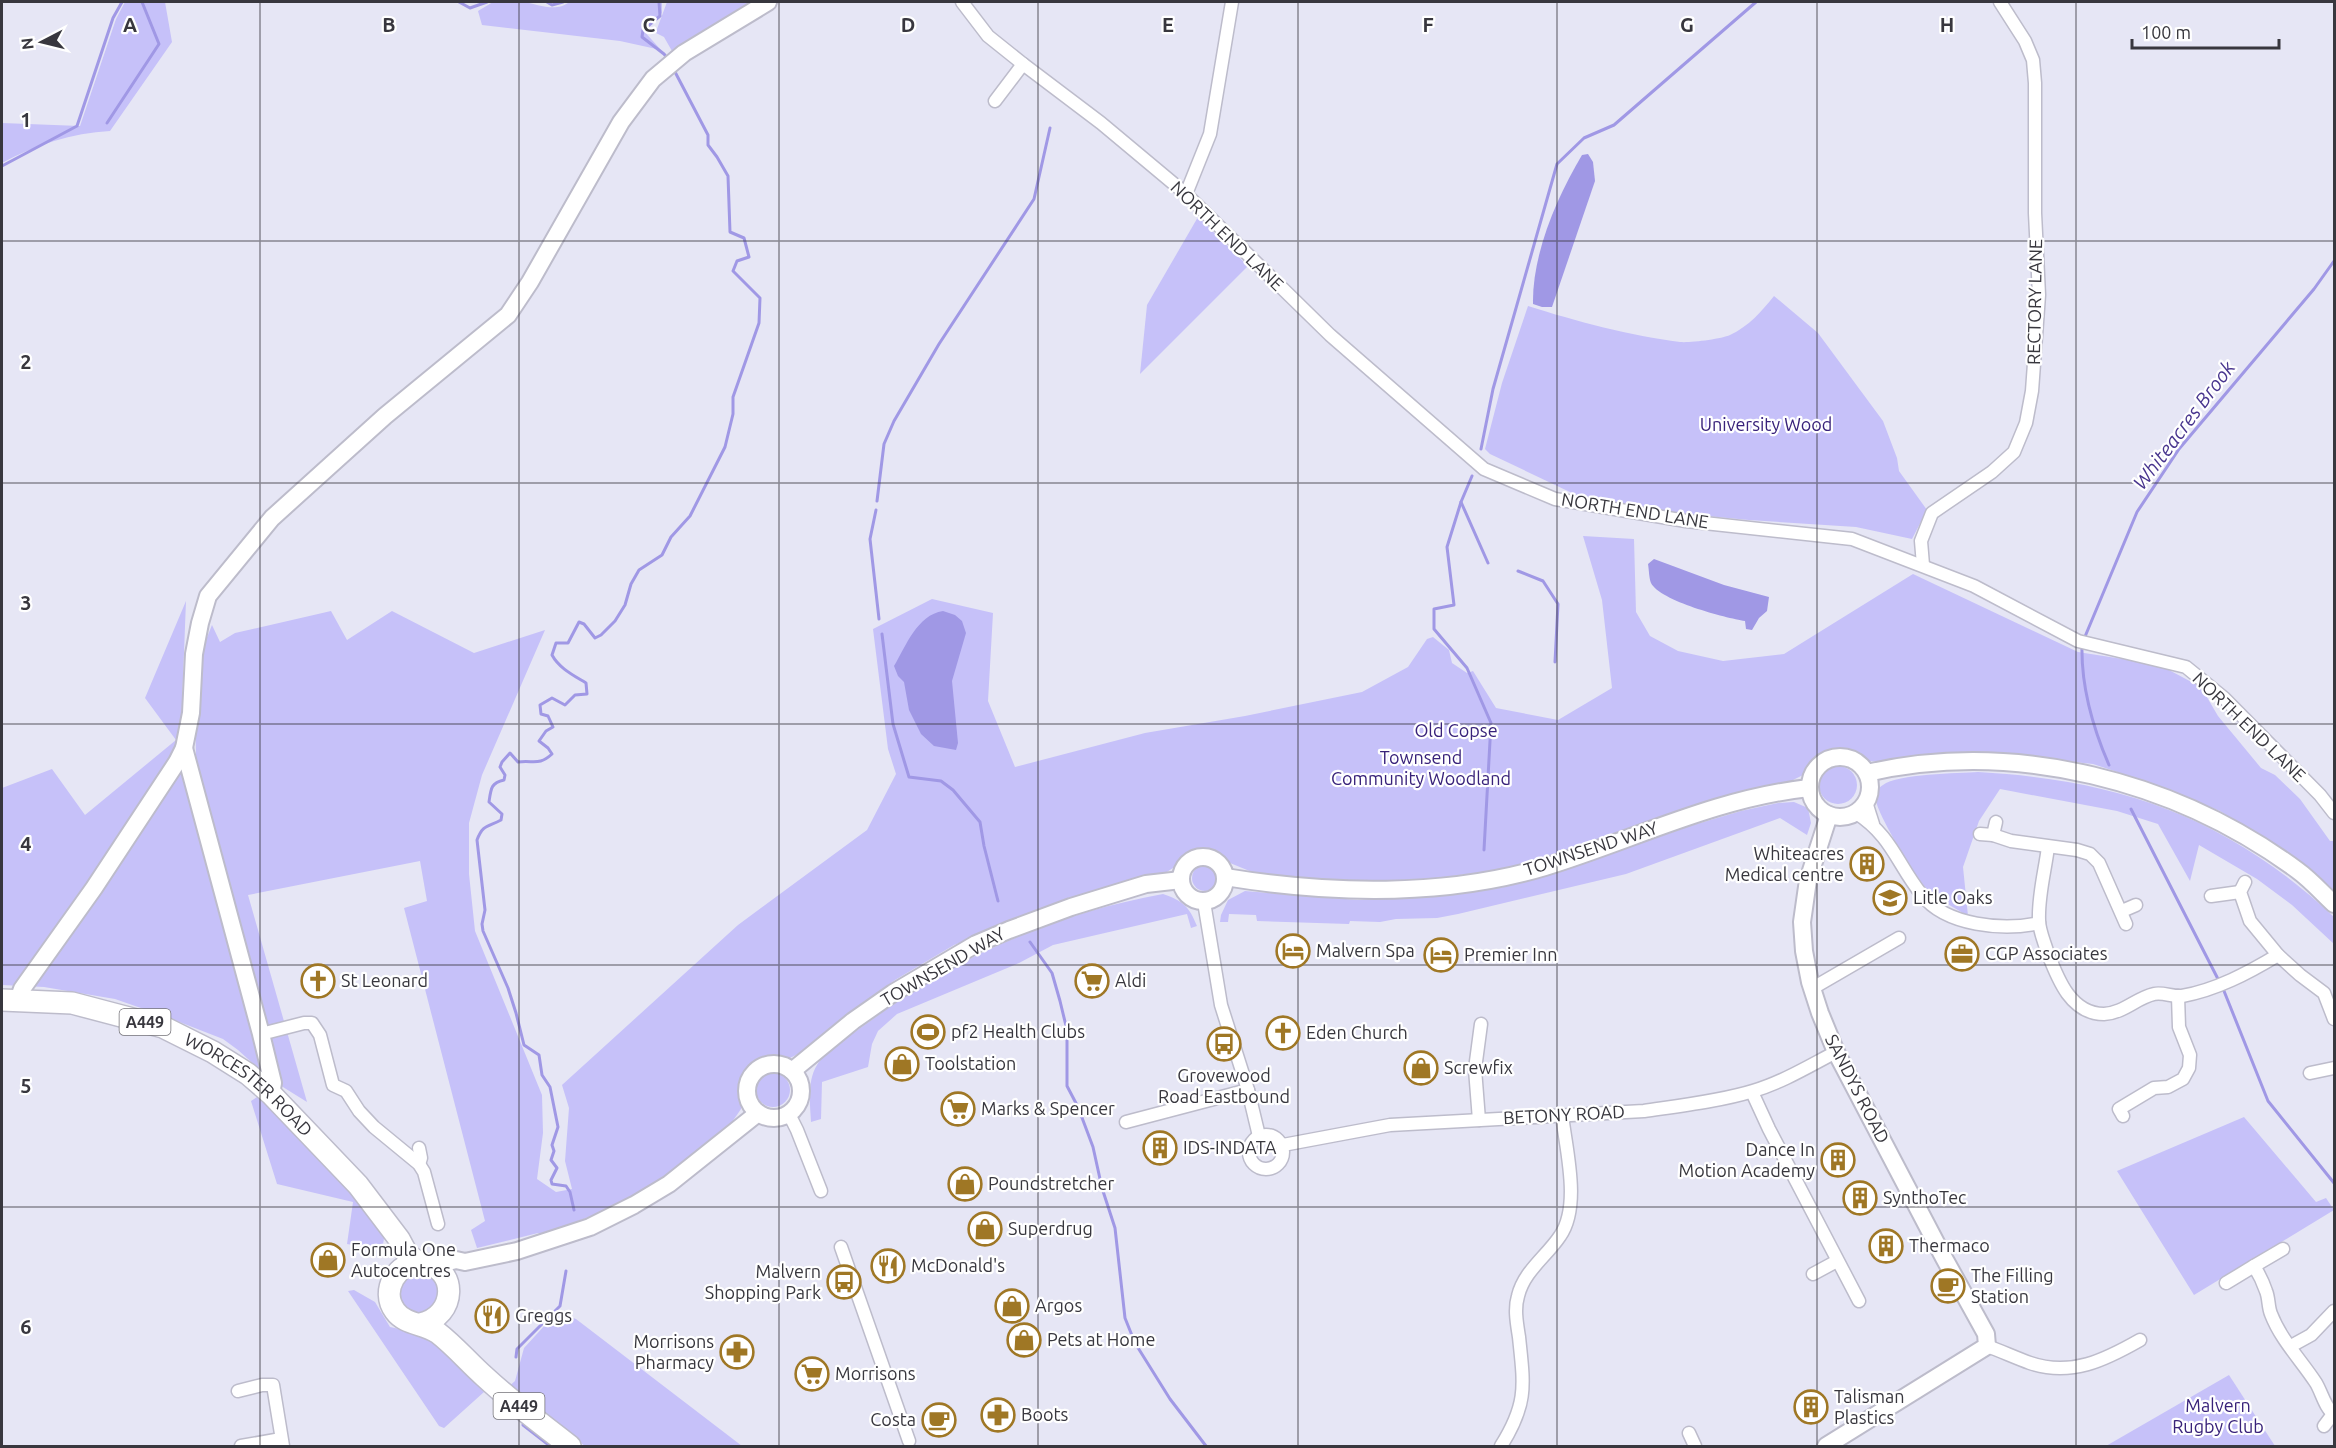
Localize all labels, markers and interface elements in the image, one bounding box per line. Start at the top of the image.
north arrow [12,12,72,72]
scale bar [2132,12,2279,50]
text: A [123,13,137,36]
text: B [382,13,396,36]
text: C [643,13,656,36]
text: D [901,13,915,36]
text: E [1162,13,1174,36]
text: F [1422,13,1434,36]
text: G [1680,13,1694,36]
text: H [1940,13,1954,36]
text: 100 m [2141,22,2191,42]
text: N [17,37,37,51]
text: 1 [20,108,32,131]
street label: NORTH END LANE [1167,176,1288,294]
street label: RECTORY LANE [2023,239,2045,365]
text: 2 [20,350,32,373]
water label: Whiteacres Brook [2128,355,2240,493]
park label: University Wood [1700,414,1832,434]
street label: NORTH END LANE [1560,488,1710,532]
text: 3 [20,591,32,614]
street label: NORTH END LANE [2189,667,2310,785]
park label: Old Copse [1414,720,1498,740]
park label: Townsend Community Woodland [1331,747,1511,788]
street label: TOWNSEND WAY [1521,817,1661,879]
text: 4 [20,832,32,855]
place label: Whiteacres Medical centre [1725,843,1844,884]
building icon: Whiteacres Medical centre [1849,846,1885,882]
school or university icon: Litle Oaks [1872,880,1908,916]
place label: Litle Oaks [1913,887,1993,907]
street label: TOWNSEND WAY [877,922,1008,1010]
hotel icon: Malvern Spa [1275,933,1311,969]
office icon: CGP Associates [1944,936,1980,972]
hotel icon: Premier Inn [1423,937,1459,973]
place label: Malvern Spa [1316,940,1415,960]
place label: CGP Associates [1985,943,2108,963]
place label: Premier Inn [1464,944,1557,964]
church icon: St Leonard [300,963,336,999]
supermarket icon: Aldi [1074,963,1110,999]
place label: St Leonard [341,970,428,990]
place label: Aldi [1115,970,1146,990]
road number: A449 [120,1009,170,1035]
sports icon: pf2 Health Clubs [910,1014,946,1050]
church icon: Eden Church [1265,1015,1301,1051]
place label: pf2 Health Clubs [951,1021,1085,1041]
place label: Eden Church [1306,1022,1408,1042]
bus stop icon: Grovewood Road Eastbound [1206,1026,1242,1062]
street label: WORCESTER ROAD [182,1028,317,1140]
street label: SANDYS ROAD [1822,1031,1894,1146]
shop icon: Toolstation [884,1046,920,1082]
shop icon: Screwfix [1403,1050,1439,1086]
place label: Toolstation [925,1053,1016,1073]
place label: Screwfix [1444,1057,1513,1077]
place label: Grovewood Road Eastbound [1158,1065,1290,1106]
text: 5 [20,1074,32,1097]
supermarket icon: Marks & Spencer [940,1091,976,1127]
place label: Marks & Spencer [981,1098,1115,1118]
street label: BETONY ROAD [1503,1101,1625,1127]
building icon: IDS-INDATA [1142,1130,1178,1166]
place label: IDS-INDATA [1183,1137,1277,1157]
place label: Dance In Motion Academy [1679,1139,1815,1180]
building icon: Dance In Motion Academy [1820,1142,1856,1178]
shop icon: Poundstretcher [947,1166,983,1202]
place label: Poundstretcher [988,1173,1114,1193]
building icon: SynthoTec [1842,1180,1878,1216]
place label: SynthoTec [1883,1187,1966,1207]
shop icon: Superdrug [967,1211,1003,1247]
place label: Superdrug [1008,1218,1093,1238]
building icon: Thermaco [1868,1228,1904,1264]
place label: Thermaco [1909,1235,1990,1255]
place label: Formula One Autocentres [351,1239,456,1280]
shop icon: Formula One Autocentres [310,1242,346,1278]
restaurant icon: McDonald's [870,1248,906,1284]
place label: McDonald's [911,1255,1005,1275]
place label: Malvern Shopping Park [705,1261,821,1302]
bus stop icon: Malvern Shopping Park [826,1264,862,1300]
place label: The Filling Station [1971,1265,2054,1306]
cafe icon: The Filling Station [1930,1268,1966,1304]
shop icon: Argos [994,1288,1030,1324]
place label: Argos [1035,1295,1082,1315]
restaurant icon: Greggs [474,1298,510,1334]
place label: Greggs [515,1305,572,1325]
text: 6 [20,1315,32,1338]
shop icon: Pets at Home [1006,1322,1042,1358]
place label: Pets at Home [1047,1329,1155,1349]
place label: Morrisons Pharmacy [633,1331,714,1372]
pharmacy icon: Morrisons Pharmacy [719,1334,755,1370]
supermarket icon: Morrisons [794,1356,830,1392]
place label: Morrisons [835,1363,916,1383]
place label: Talisman Plastics [1834,1386,1905,1427]
building icon: Talisman Plastics [1793,1389,1829,1425]
road number: A449 [494,1393,544,1419]
park label: Malvern Rugby Club [2172,1395,2264,1436]
pharmacy icon: Boots [980,1397,1016,1433]
cafe icon: Costa [921,1402,957,1438]
place label: Boots [1021,1404,1069,1424]
place label: Costa [870,1409,916,1429]

